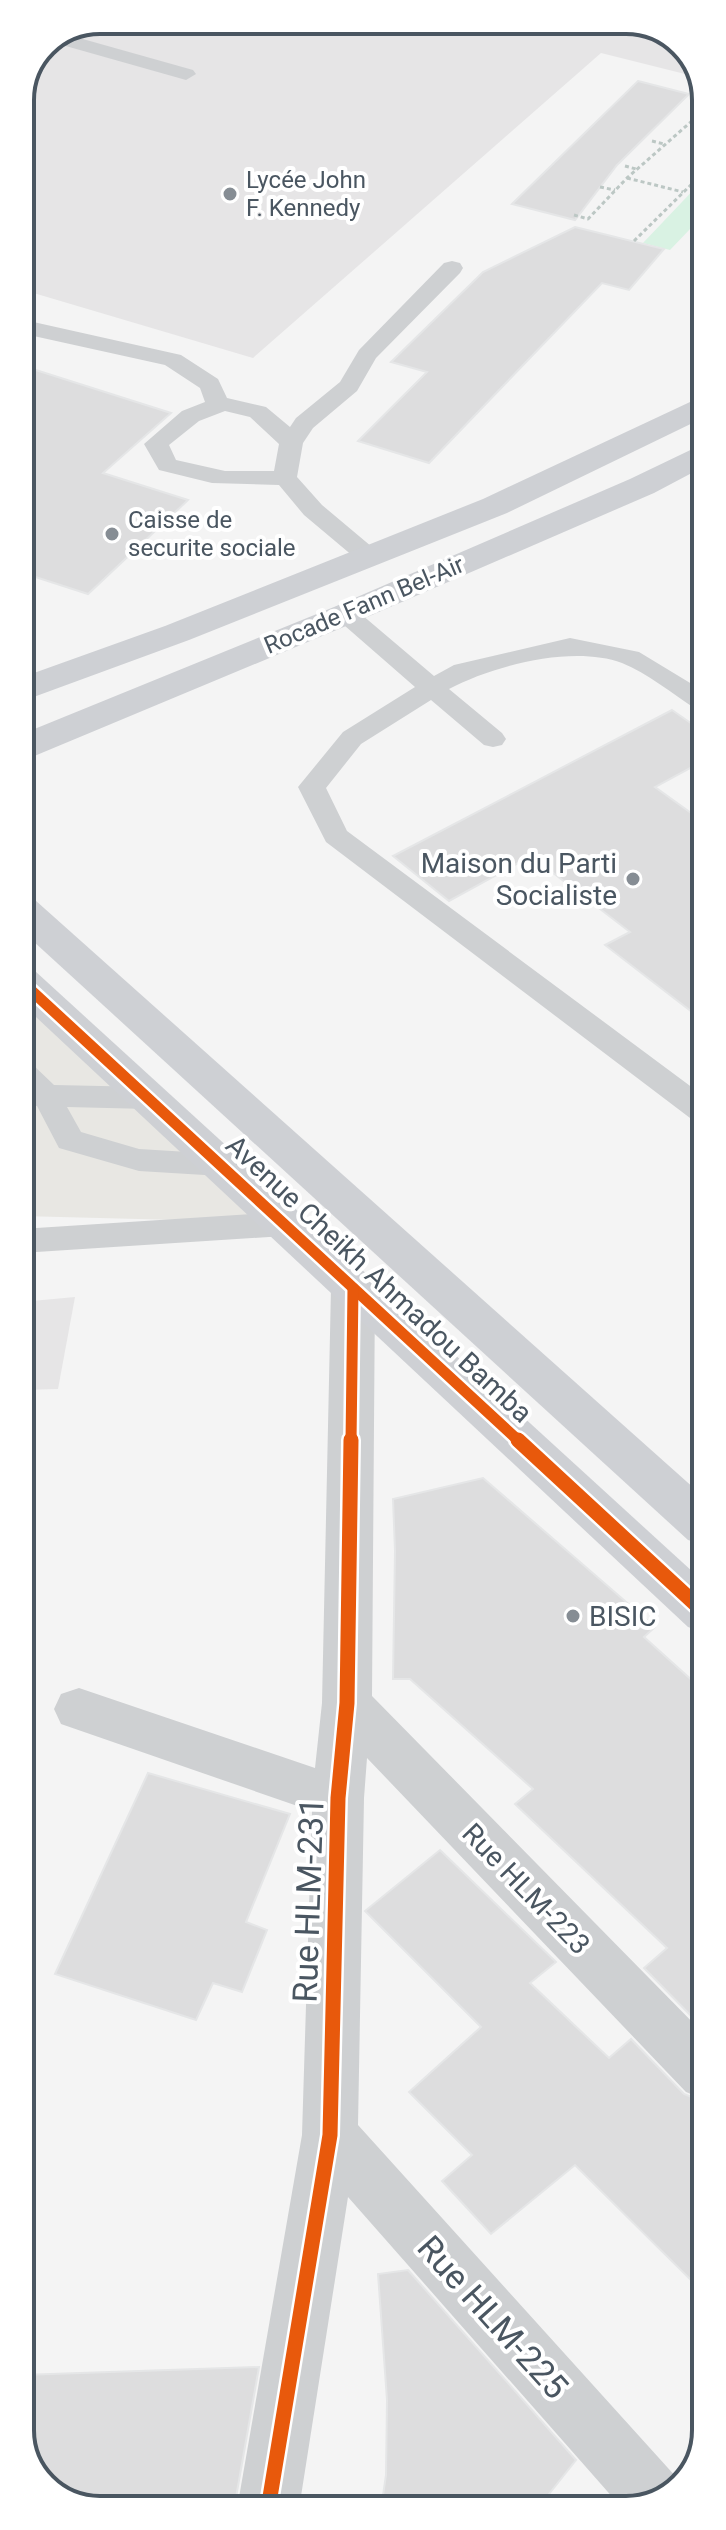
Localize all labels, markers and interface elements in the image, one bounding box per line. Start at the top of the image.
place label: Lycée John F. Kennedy [246,166,366,222]
marker: Lycée John F. Kennedy [221,185,239,203]
place label: Caisse de securite sociale [128,506,296,562]
marker: Caisse de securite sociale [103,525,121,543]
street label: Rocade Fann Bel-Air [260,550,468,660]
place label: Maison du Parti Socialiste [421,847,617,912]
marker: Maison du Parti Socialiste [624,870,642,888]
street label: Avenue Cheikh Ahmadou Bamba [219,1128,539,1430]
place label: BISIC [589,1600,657,1633]
marker: BISIC [564,1607,582,1625]
street label: Rue HLM-231 [284,1797,332,2003]
street label: Rue HLM-223 [455,1817,597,1961]
street label: Rue HLM-225 [410,2227,576,2407]

